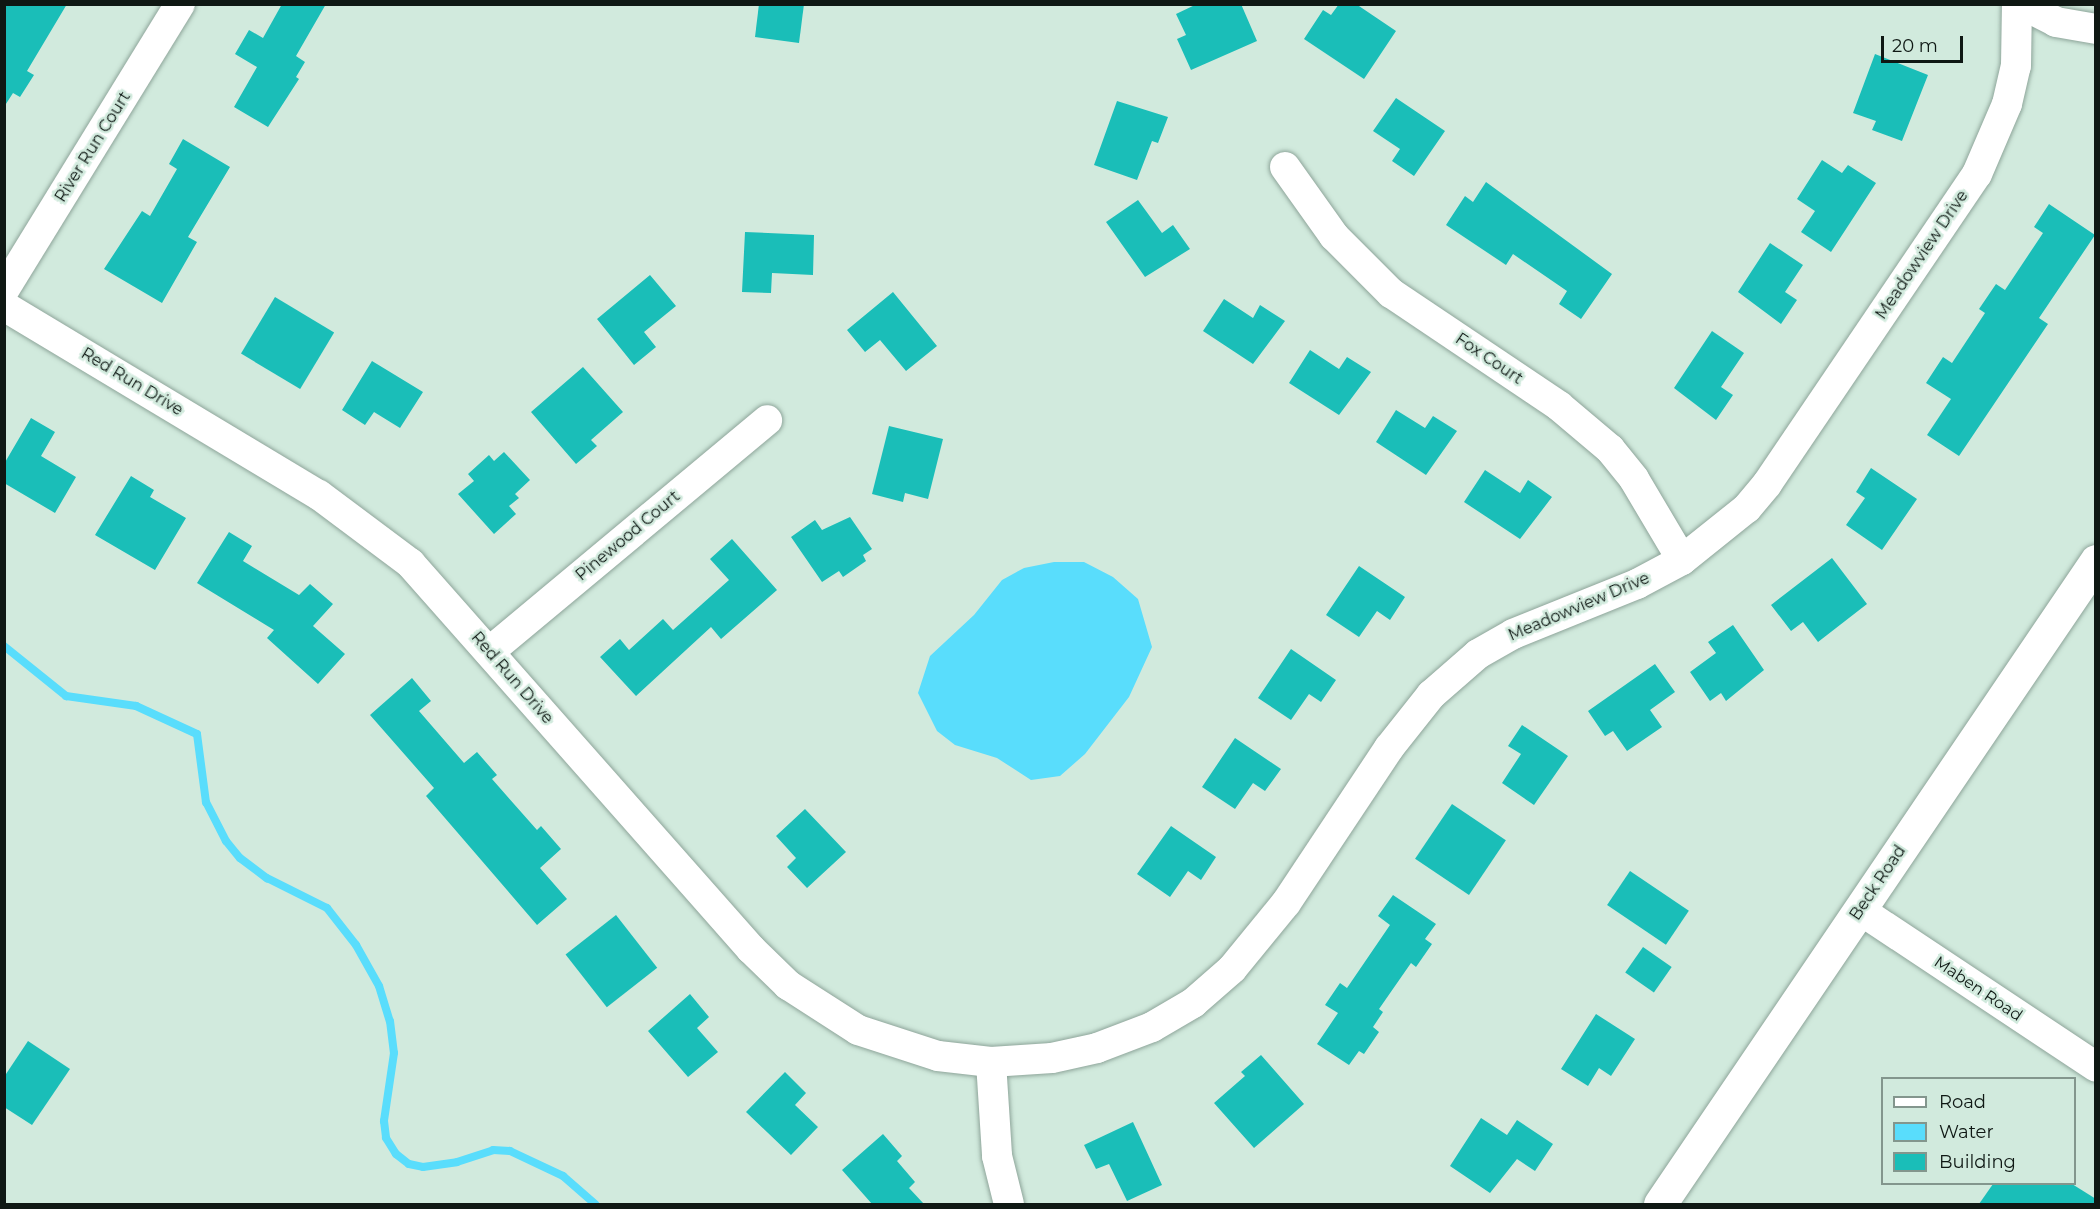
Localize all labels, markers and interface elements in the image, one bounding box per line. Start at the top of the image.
scale bar [1884,24,1966,62]
text: 20 m [1892,35,1938,57]
street label: River Run Court [51,88,135,206]
street label: Meadowview Drive [1872,187,1972,323]
street label: Fox Court [1452,329,1526,389]
street label: Red Run Drive [78,344,186,420]
street label: Pinewood Court [572,487,684,585]
street label: Meadowview Drive [1506,569,1652,645]
street label: Red Run Drive [467,628,557,728]
street label: Beck Road [1846,842,1910,924]
street label: Maben Road [1930,953,2026,1025]
legend [1881,1077,2076,1185]
text: Road [1939,1091,1986,1113]
text: Water [1939,1121,1994,1143]
text: Building [1939,1151,2016,1173]

